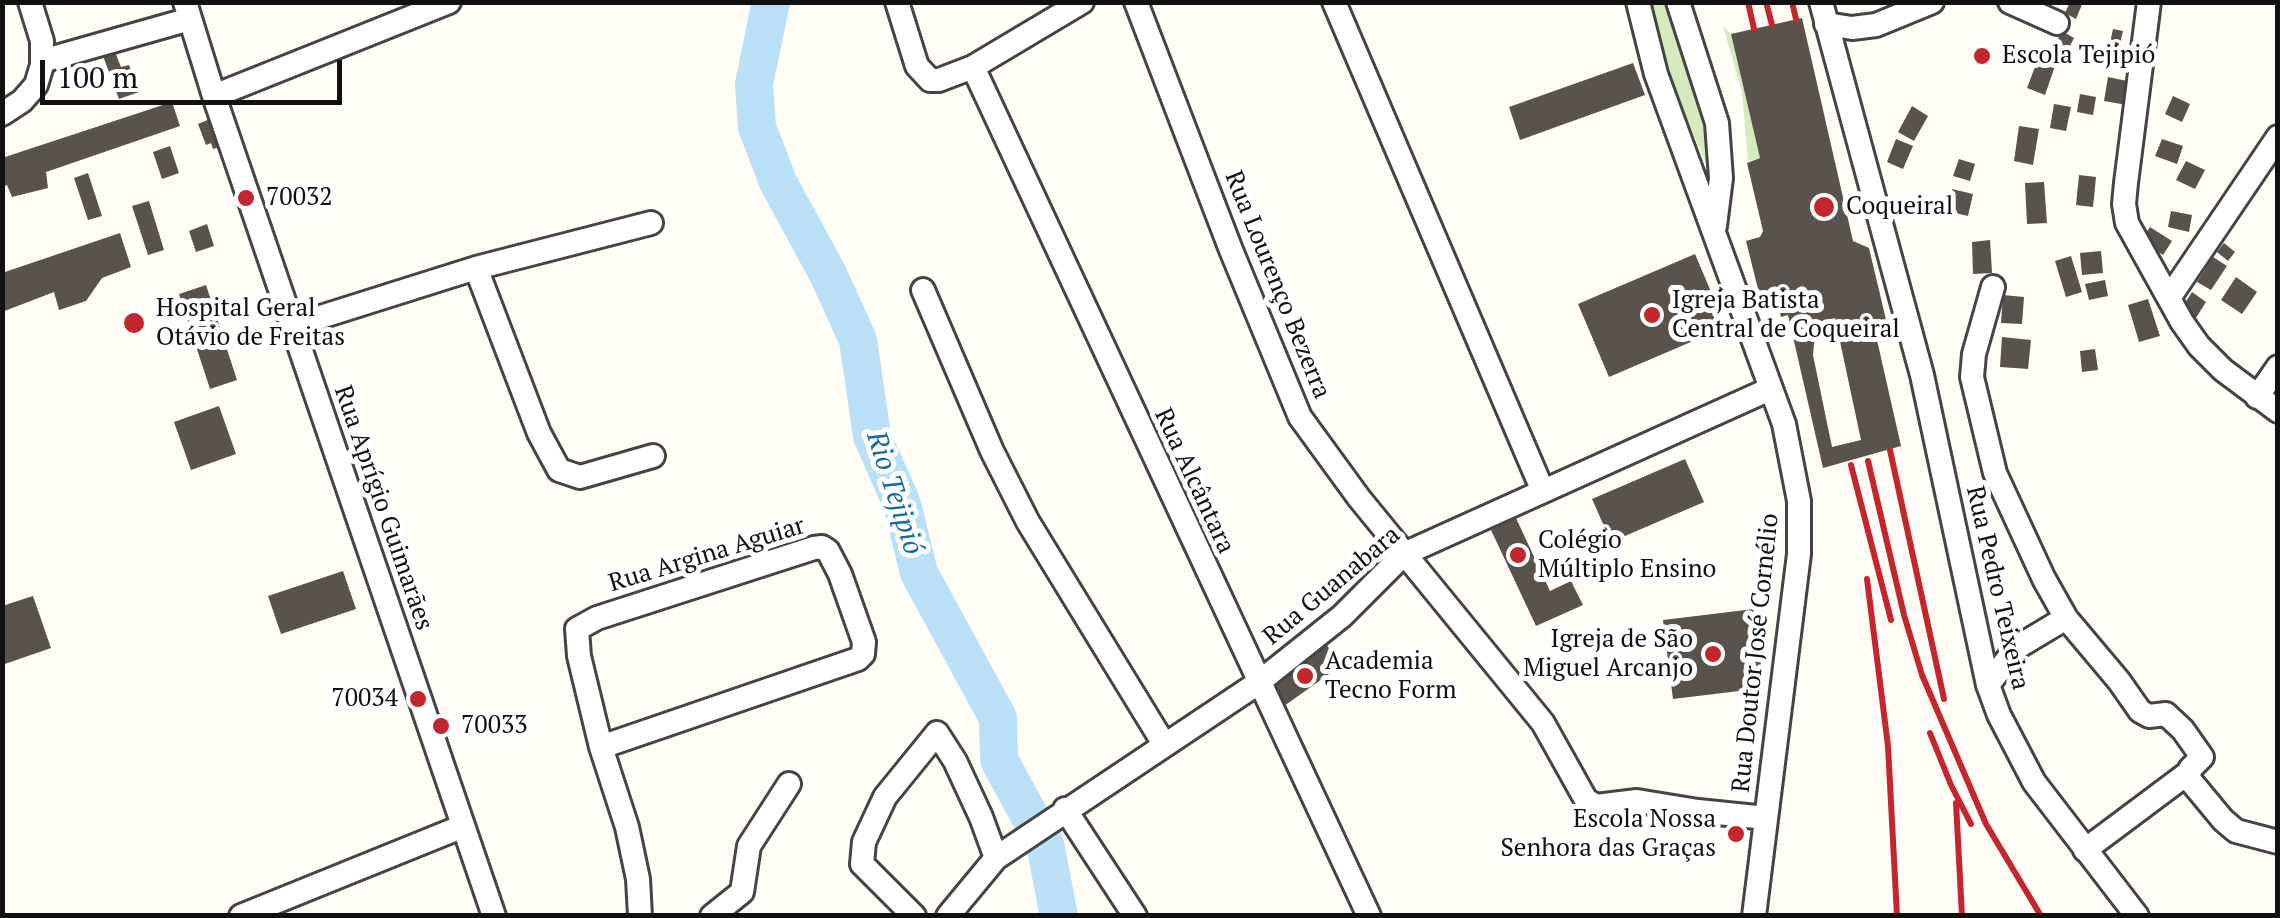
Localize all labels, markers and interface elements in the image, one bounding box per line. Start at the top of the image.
scale bar [45,40,348,102]
place label: Escola Tejipió [2002,41,2155,71]
marker: Escola Tejipió [1971,45,1993,67]
text: 100 m [57,57,138,97]
street label: Rua Lourenço Bezerra [1218,167,1336,403]
place label: 70032 [266,183,333,213]
marker: 70032 [235,187,257,209]
place label: Coqueiral [1846,192,1953,222]
marker: Coqueiral [1811,194,1837,220]
place label: Igreja Batista Central de Coqueiral [1672,286,1900,345]
place label: Hospital Geral Otávio de Freitas [156,294,345,353]
marker: Igreja Batista Central de Coqueiral [1641,304,1663,326]
marker: Hospital Geral Otávio de Freitas [121,310,147,336]
street label: Rua Aprígio Guimarães [327,382,439,634]
street label: Rua Alcântara [1147,404,1241,558]
water label: Rio Tejipió [858,427,930,559]
street label: Rua Pedro Teixeira [1959,483,2035,693]
street label: Rua Argina Aguiar [605,511,809,599]
street label: Rua Doutor José Cornélio [1726,512,1786,794]
street label: Rua Guanabara [1258,520,1406,652]
place label: Colégio Múltiplo Ensino [1538,526,1716,585]
marker: Colégio Múltiplo Ensino [1507,544,1529,566]
place label: Igreja de São Miguel Arcanjo [1523,625,1693,684]
marker: Igreja de São Miguel Arcanjo [1702,643,1724,665]
place label: Academia Tecno Form [1325,647,1456,706]
marker: Academia Tecno Form [1294,665,1316,687]
place label: 70034 [331,684,398,714]
marker: 70034 [407,688,429,710]
place label: 70033 [461,711,528,741]
marker: 70033 [430,715,452,737]
place label: Escola Nossa Senhora das Graças [1500,805,1716,864]
marker: Escola Nossa Senhora das Graças [1725,823,1747,845]

